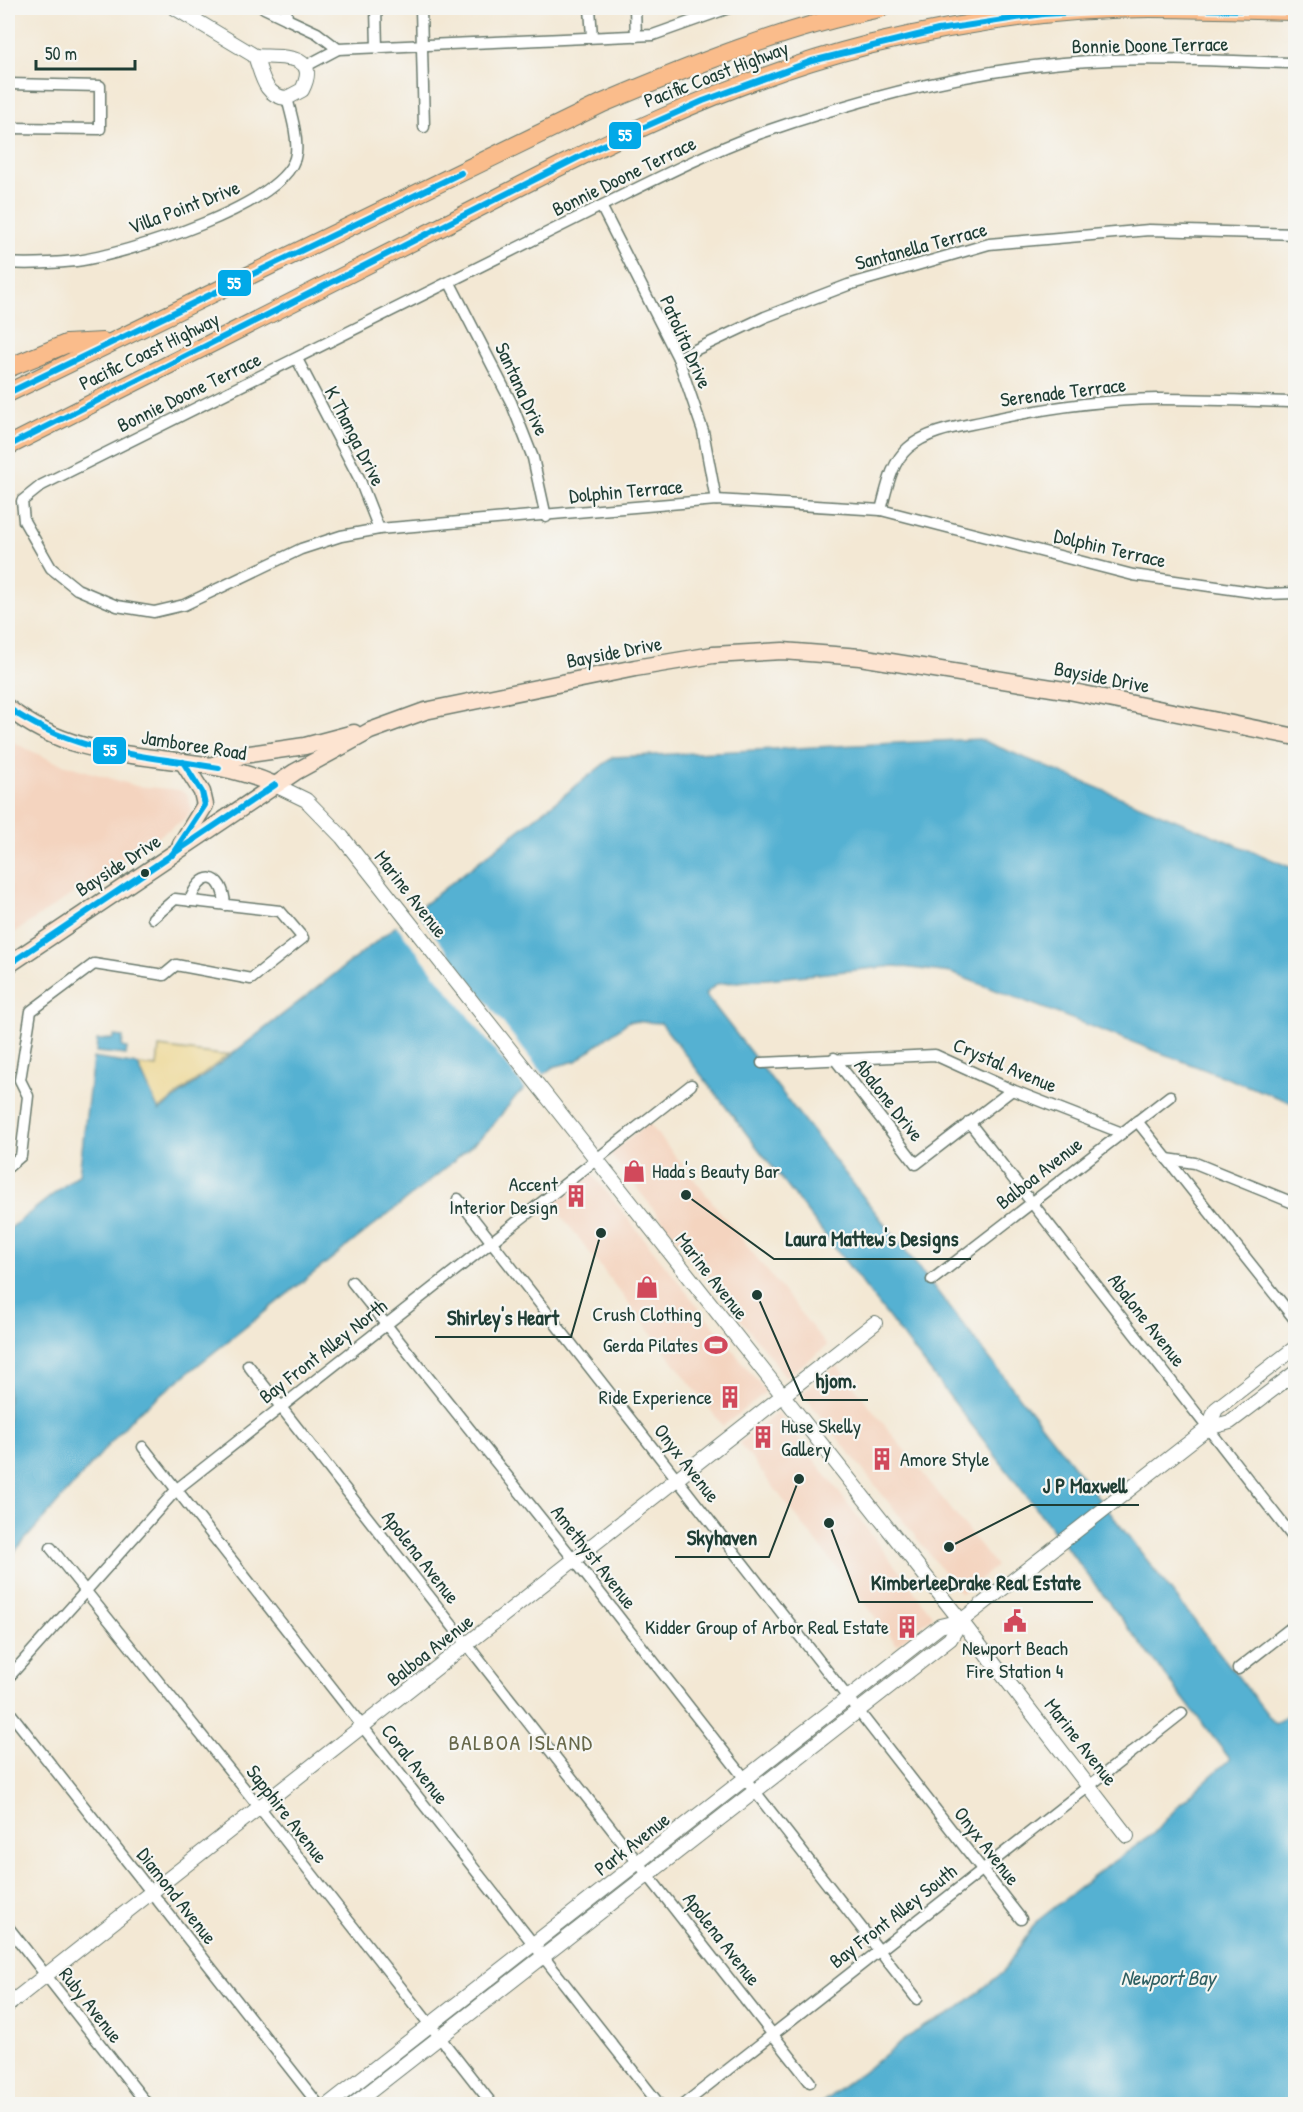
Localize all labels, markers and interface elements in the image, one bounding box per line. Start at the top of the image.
street label: Bonnie Doone Terrace [1071,30,1229,59]
scale bar [36,33,135,71]
street label: Pacific Coast Highway [640,34,792,114]
text: 50 m [45,41,77,66]
line badge: 55 [608,121,642,150]
text: 55 [618,124,632,146]
street label: Bonnie Doone Terrace [547,129,700,222]
street label: Villa Point Drive [124,173,243,240]
street label: Santanella Terrace [852,215,990,276]
line badge: 55 [217,269,252,297]
text: 55 [227,272,241,294]
street label: Patolita Drive [654,291,719,393]
street label: Pacific Coast Highway [74,305,223,396]
street label: Santana Drive [489,338,556,440]
street label: Bonnie Doone Terrace [112,345,265,438]
street label: Serenade Terrace [999,370,1127,413]
street label: K Thanga Drive [319,381,392,490]
street label: Dolphin Terrace [568,472,684,509]
street label: Dolphin Terrace [1051,522,1169,574]
street label: Bayside Drive [564,629,664,674]
street label: Bayside Drive [1052,654,1152,699]
street label: Jamboree Road [140,723,249,766]
line badge: 55 [92,736,127,765]
text: 55 [103,739,117,761]
street label: Bayside Drive [70,827,166,902]
street label: Marine Avenue [369,844,454,943]
unlabelled marker [139,867,151,879]
street label: Crystal Avenue [949,1031,1061,1099]
street label: Abalone Drive [848,1053,930,1147]
street label: Balboa Avenue [990,1130,1088,1215]
place label: Hada's Beauty Bar [652,1157,780,1184]
shop icon: Hada's Beauty Bar [621,1158,647,1184]
place label: Accent Interior Design [449,1170,559,1220]
building icon: Accent Interior Design [563,1183,589,1209]
callout: Laura Mattew's Designs [774,1220,971,1259]
text: Laura Mattew's Designs [785,1224,959,1254]
street label: Marine Avenue [670,1226,755,1325]
street label: Abalone Avenue [1102,1267,1192,1372]
shop icon: Crush Clothing [634,1274,660,1300]
street label: Bay Front Alley North [253,1292,392,1409]
callout: Shirley's Heart [435,1298,571,1337]
place label: Crush Clothing [592,1300,702,1327]
text: Shirley's Heart [447,1303,560,1333]
place label: Gerda Pilates [603,1331,698,1358]
sports icon: Gerda Pilates [703,1332,729,1358]
callout: hjom. [803,1361,868,1400]
text: hjom. [816,1366,857,1395]
place label: Ride Experience [599,1383,712,1410]
building icon: Ride Experience [717,1384,743,1410]
place label: Huse Skelly Gallery [781,1412,861,1462]
street label: Onyx Avenue [648,1418,727,1508]
building icon: Huse Skelly Gallery [750,1424,776,1450]
place label: Amore Style [900,1445,990,1472]
building icon: Amore Style [869,1446,895,1472]
callout: J P Maxwell [1031,1466,1139,1505]
text: J P Maxwell [1043,1471,1128,1500]
street label: Amethyst Avenue [545,1499,644,1614]
street label: Apolena Avenue [376,1504,466,1609]
callout: Skyhaven [675,1518,769,1557]
text: Skyhaven [687,1523,757,1553]
callout: KimberleeDrake Real Estate [859,1563,1093,1602]
text: KimberleeDrake Real Estate [871,1568,1082,1597]
street label: Balboa Avenue [381,1607,479,1692]
public building icon: Newport Beach Fire Station 4 [1002,1608,1028,1634]
place label: Kidder Group of Arbor Real Estate [645,1613,889,1640]
building icon: Kidder Group of Arbor Real Estate [894,1614,920,1640]
place label: Newport Beach Fire Station 4 [962,1634,1068,1684]
street label: Marine Avenue [1039,1692,1124,1791]
street label: Coral Avenue [375,1718,455,1810]
district label: BALBOA ISLAND [448,1727,594,1757]
street label: Sapphire Avenue [240,1759,334,1869]
street label: Onyx Avenue [948,1801,1027,1891]
street label: Park Avenue [588,1806,675,1882]
street label: Diamond Avenue [131,1842,224,1950]
street label: Bay Front Alley South [823,1857,962,1974]
street label: Apolena Avenue [677,1886,767,1991]
street label: Ruby Avenue [53,1961,129,2048]
water label: Newport Bay [1121,1963,1217,1992]

